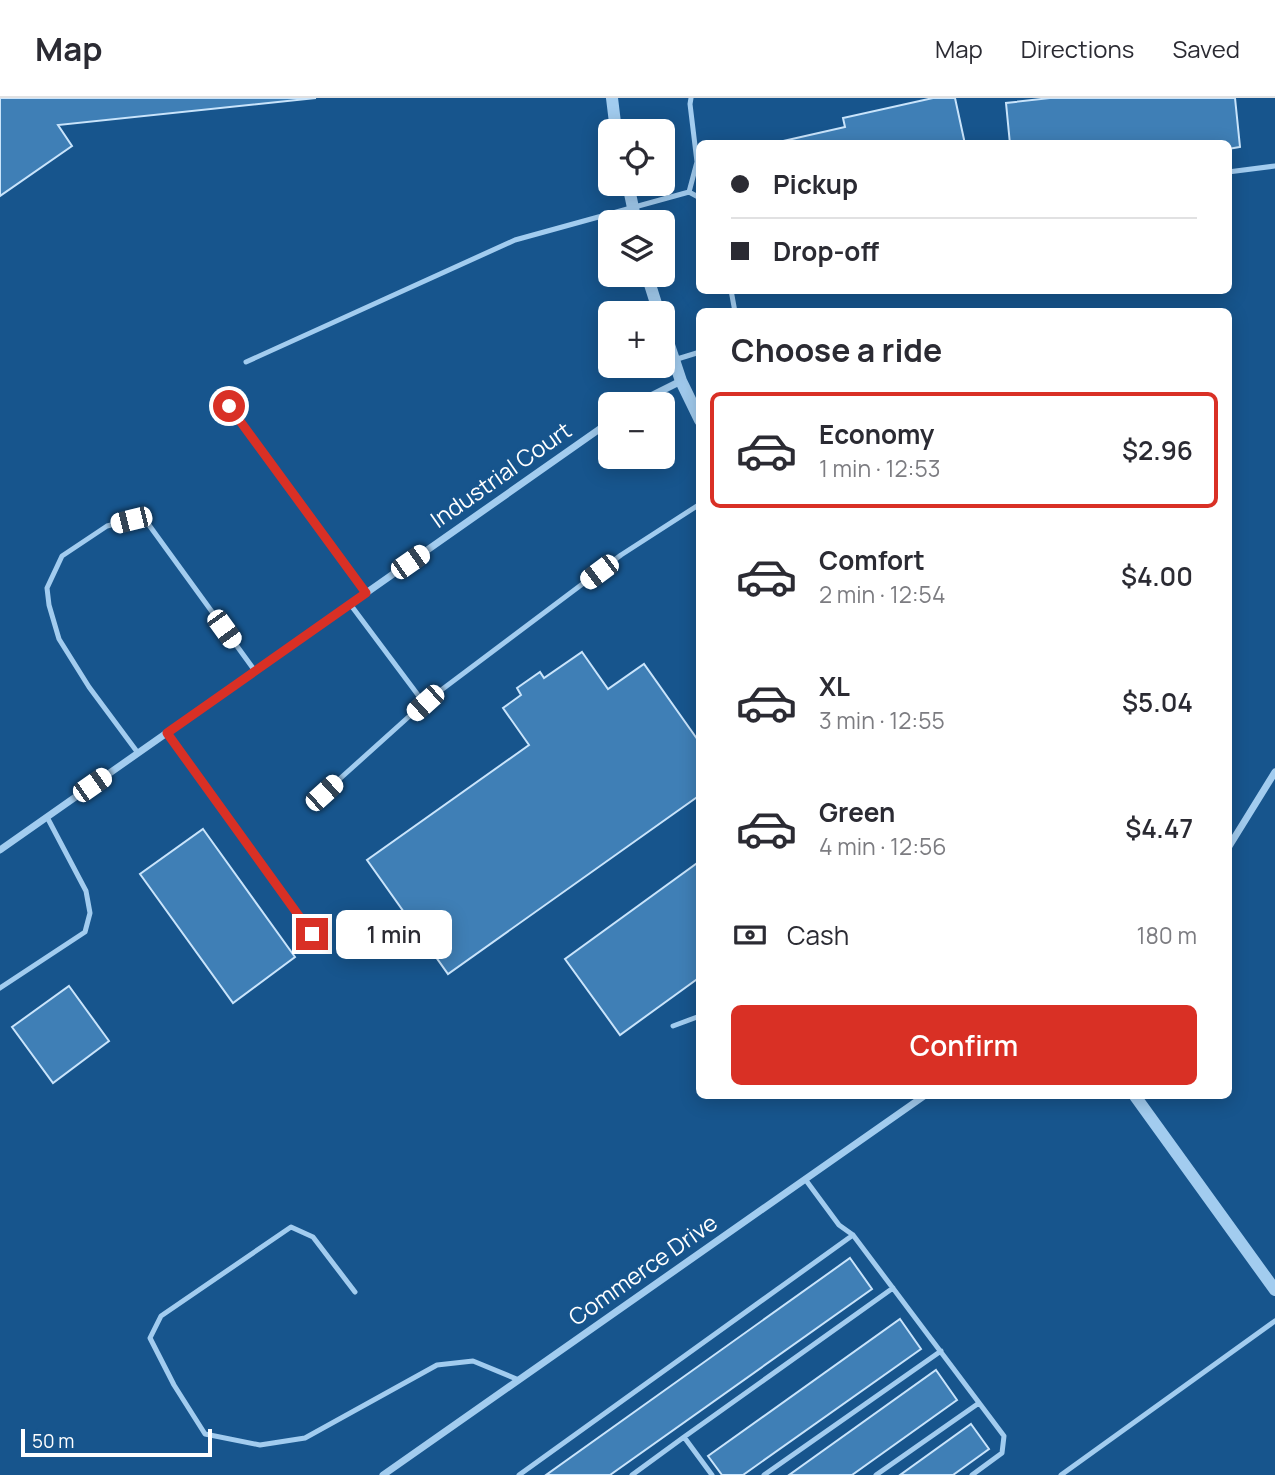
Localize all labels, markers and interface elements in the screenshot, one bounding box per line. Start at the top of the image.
text: Map [35,26,103,71]
text: Map [935,32,983,65]
text: Directions [1021,32,1134,65]
text: Saved [1172,32,1240,65]
map controls [598,119,675,469]
button: locate [598,119,675,196]
text: Pickup [773,166,858,202]
button: layers [598,210,675,287]
text: Drop-off [773,233,879,269]
button: + [598,301,675,378]
text: Choose a ride [731,328,942,372]
route start [213,390,245,422]
button: − [598,392,675,469]
street label: Industrial Court [424,414,577,535]
text: Economy [819,416,934,452]
icon: car [735,419,798,482]
text: $2.96 [1122,432,1193,468]
text: 1 min · 12:53 [819,452,940,484]
car [109,505,154,535]
car [387,541,434,583]
text: Comfort [819,542,925,578]
icon: car [735,545,798,608]
car [576,551,623,593]
text: $4.00 [1121,558,1193,594]
text: 2 min · 12:54 [819,578,945,610]
car [204,606,245,652]
text: XL [819,668,850,704]
icon: car [735,671,798,734]
car [403,681,448,725]
text: $5.04 [1122,684,1193,720]
text: 3 min · 12:55 [819,704,945,736]
car [69,764,116,806]
car [302,771,347,815]
text: Green [819,794,895,830]
icon: car [735,797,798,860]
text: $4.47 [1125,810,1193,846]
text: 4 min · 12:56 [819,830,947,862]
callout: 1 min [336,910,452,958]
icon: cash [731,916,769,954]
text: Cash [787,917,849,953]
route end [296,918,328,950]
text: 1 min [367,918,421,950]
text: 180 m [1137,919,1197,951]
button: Confirm [731,1005,1197,1085]
street label: Commerce Drive [562,1206,723,1332]
scale bar [21,1426,212,1458]
text: 50 m [32,1428,74,1454]

